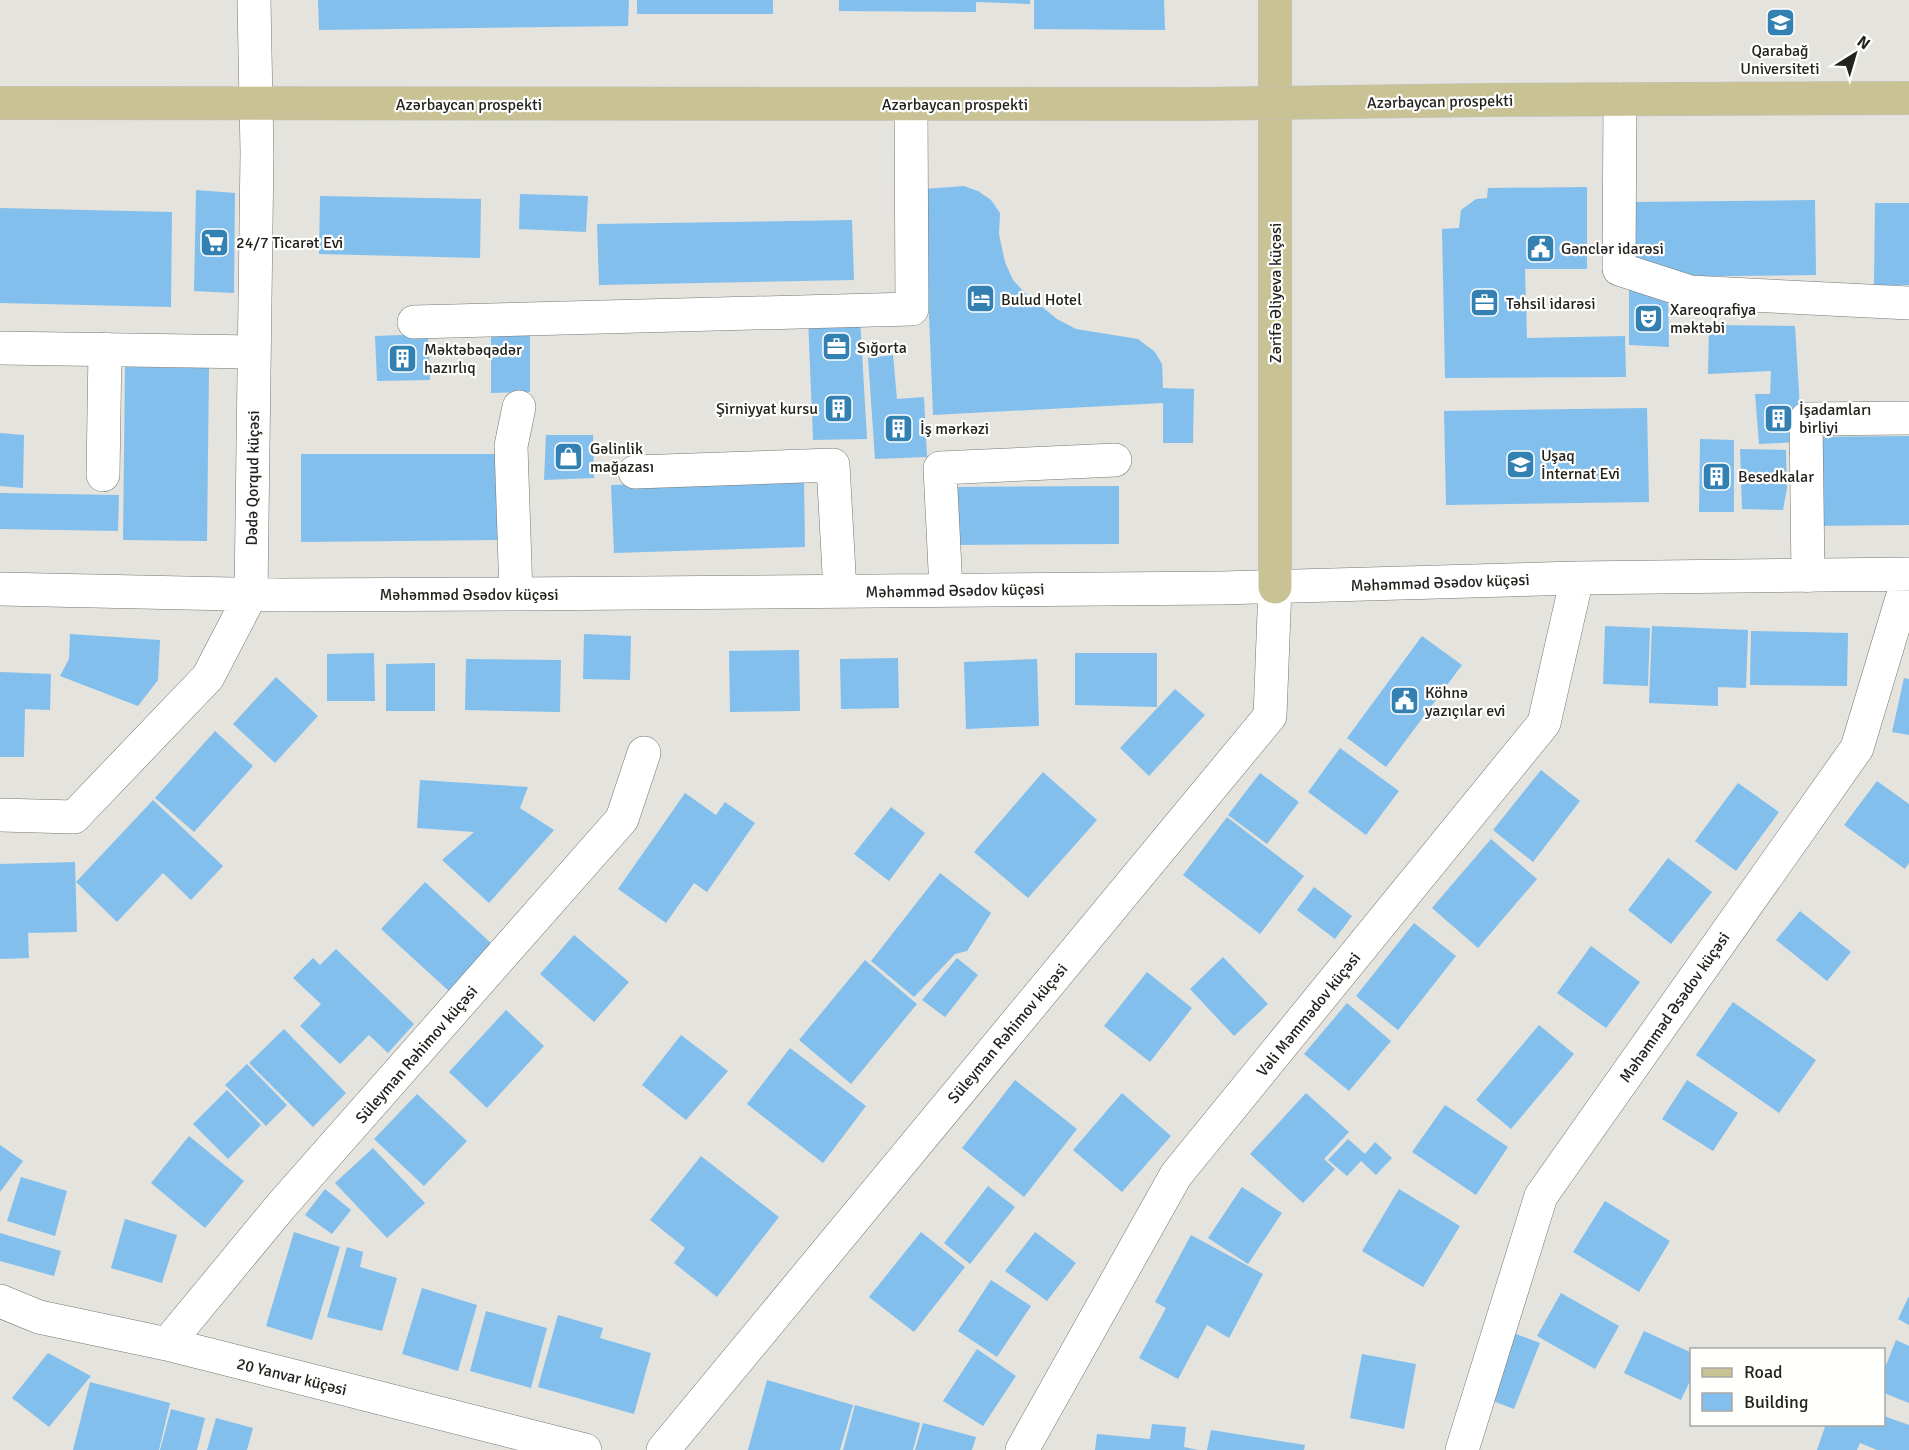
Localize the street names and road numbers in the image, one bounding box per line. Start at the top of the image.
street label: Azərbaycan prospekti [1367,91,1513,113]
street label: Azərbaycan prospekti [396,95,542,115]
street label: Azərbaycan prospekti [882,95,1028,115]
street label: Zərifə Əliyeva küçəsi [1266,223,1286,363]
street label: Dədə Qorqud küçəsi [242,410,264,546]
street label: Məhəmməd Əsədov küçəsi [1350,570,1530,596]
street label: Məhəmməd Əsədov küçəsi [865,579,1045,603]
street label: Məhəmməd Əsədov küçəsi [379,585,559,605]
street label: Məhəmməd Əsədov küçəsi [1615,928,1734,1087]
street label: Vəli Məmmədov küçəsi [1252,948,1365,1081]
street label: Süleyman Rəhimov küçəsi [943,960,1072,1108]
street label: Süleyman Rəhimov küçəsi [351,982,482,1128]
street label: 20 Yanvar küçəsi [235,1354,349,1400]

